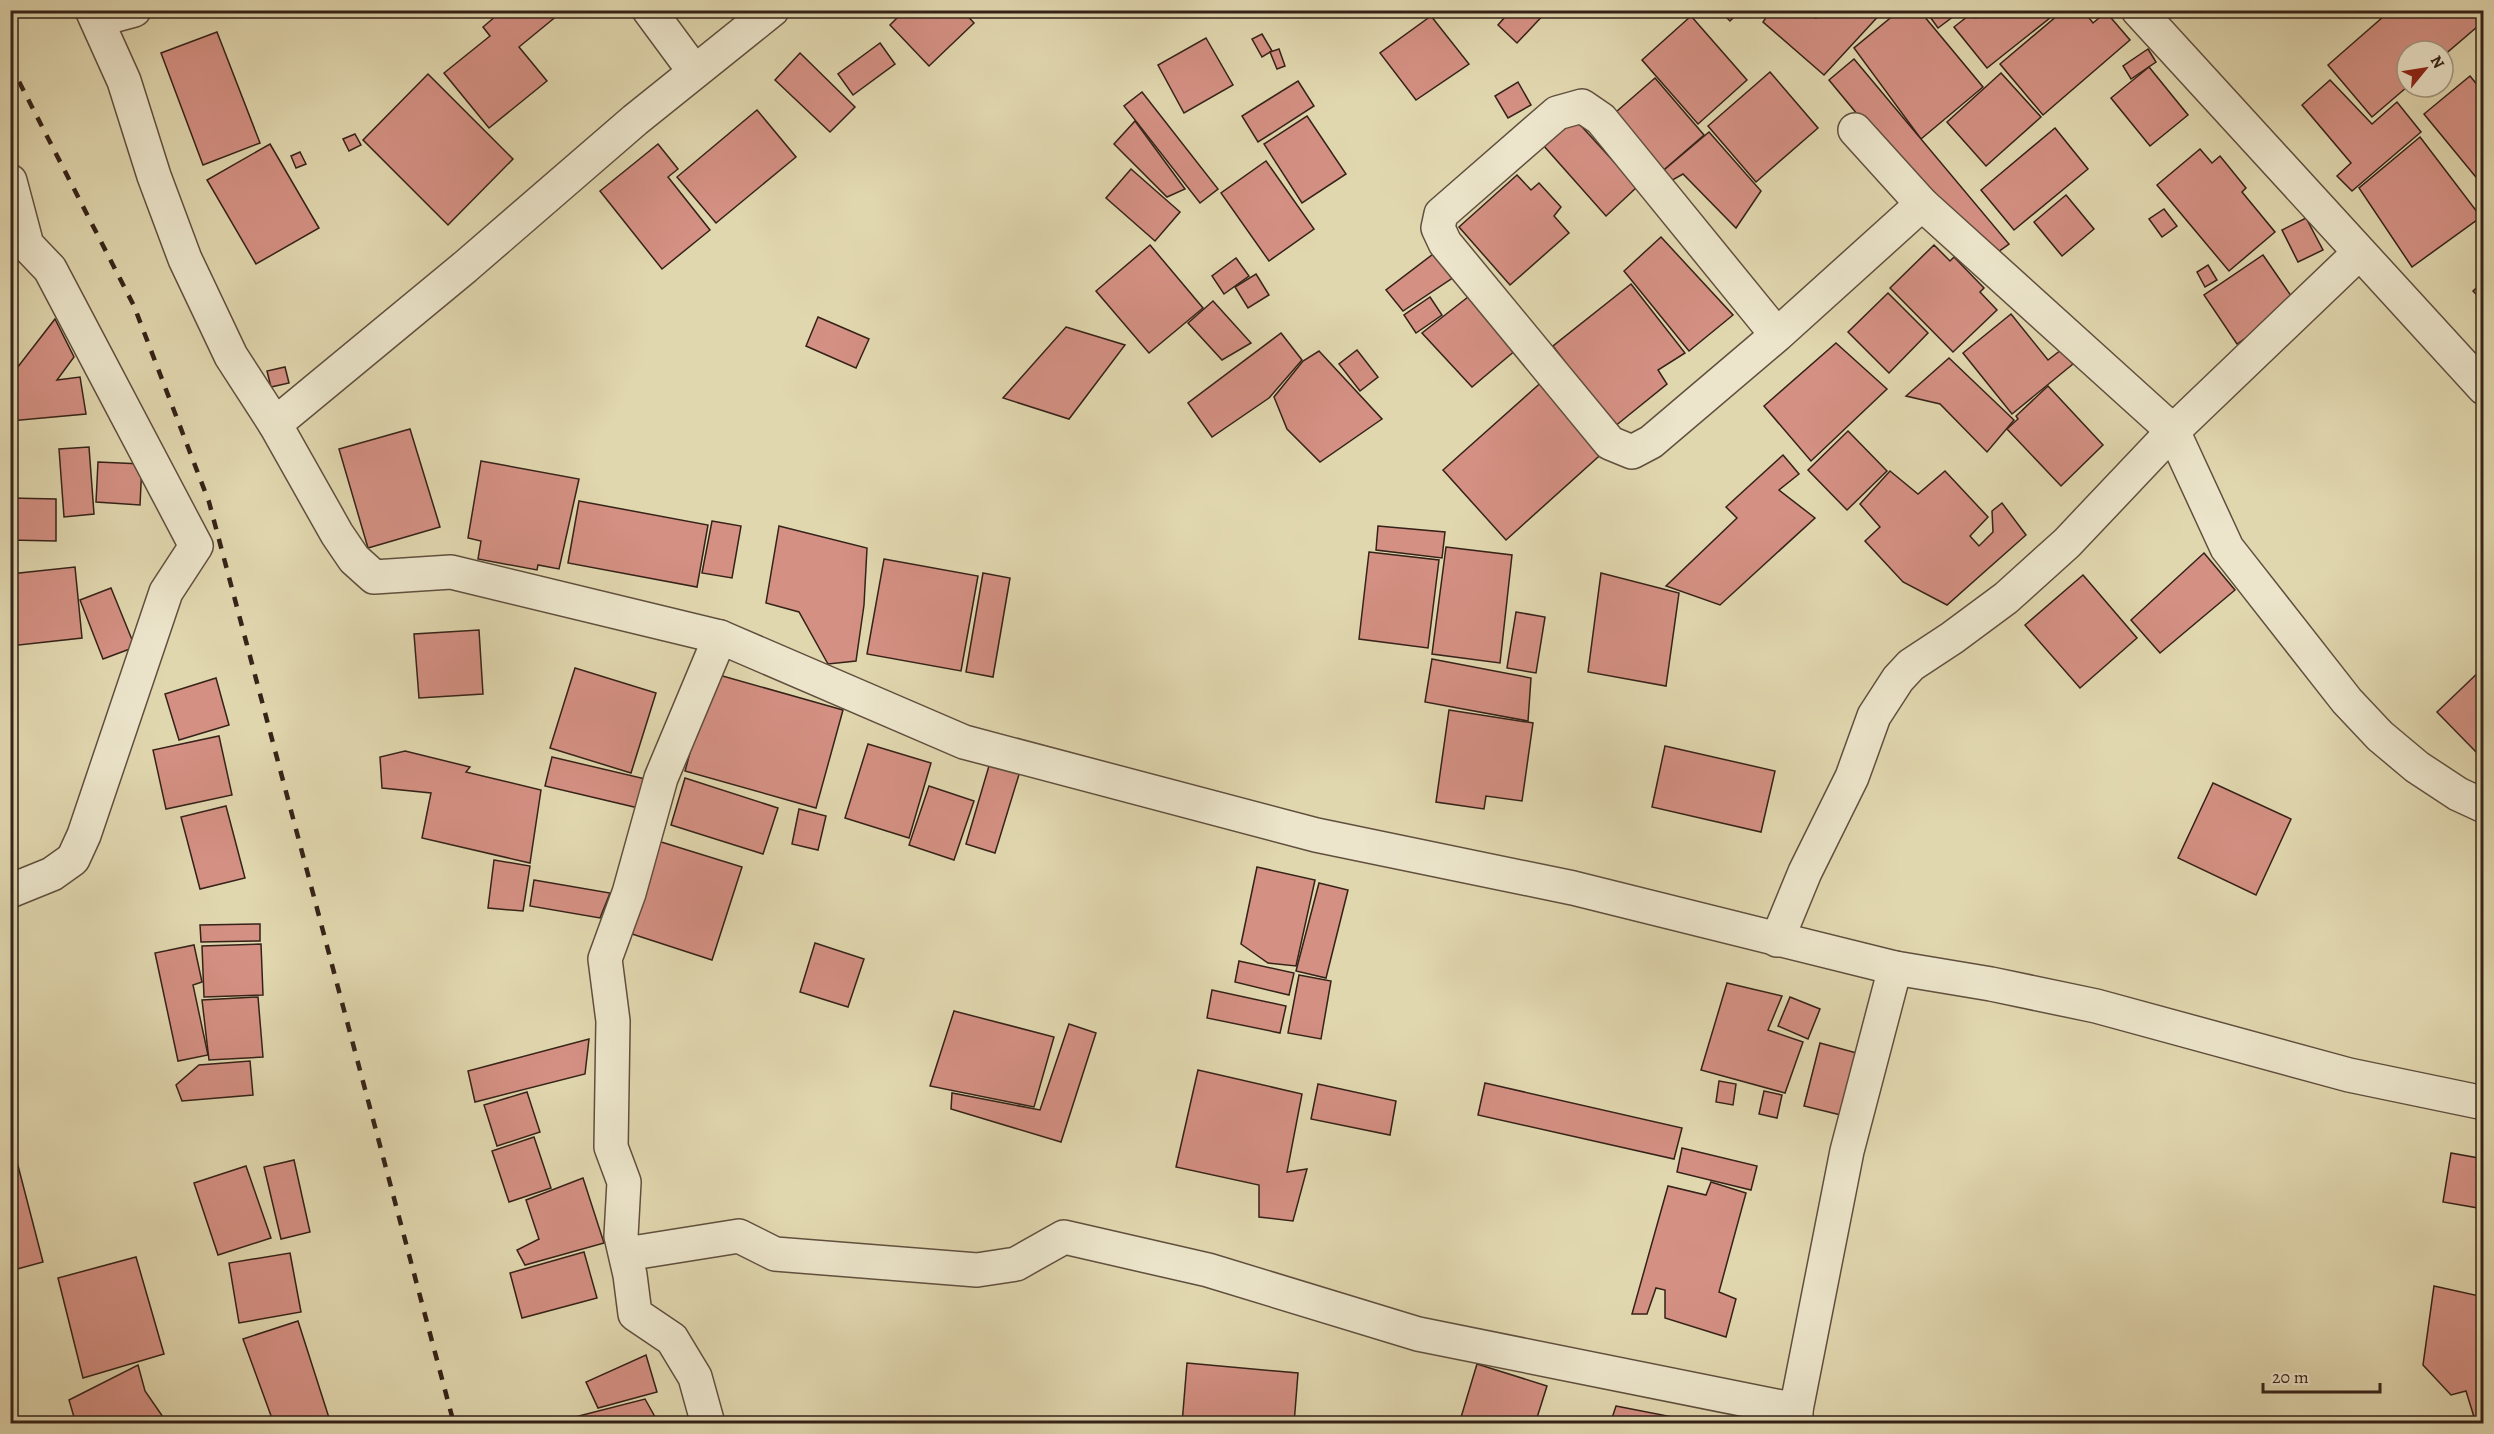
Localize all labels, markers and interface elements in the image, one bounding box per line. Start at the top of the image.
north arrow [2395,39,2455,99]
text: N [2425,51,2450,73]
scale bar [2263,1356,2380,1394]
text: 20 m [2272,1365,2309,1389]

